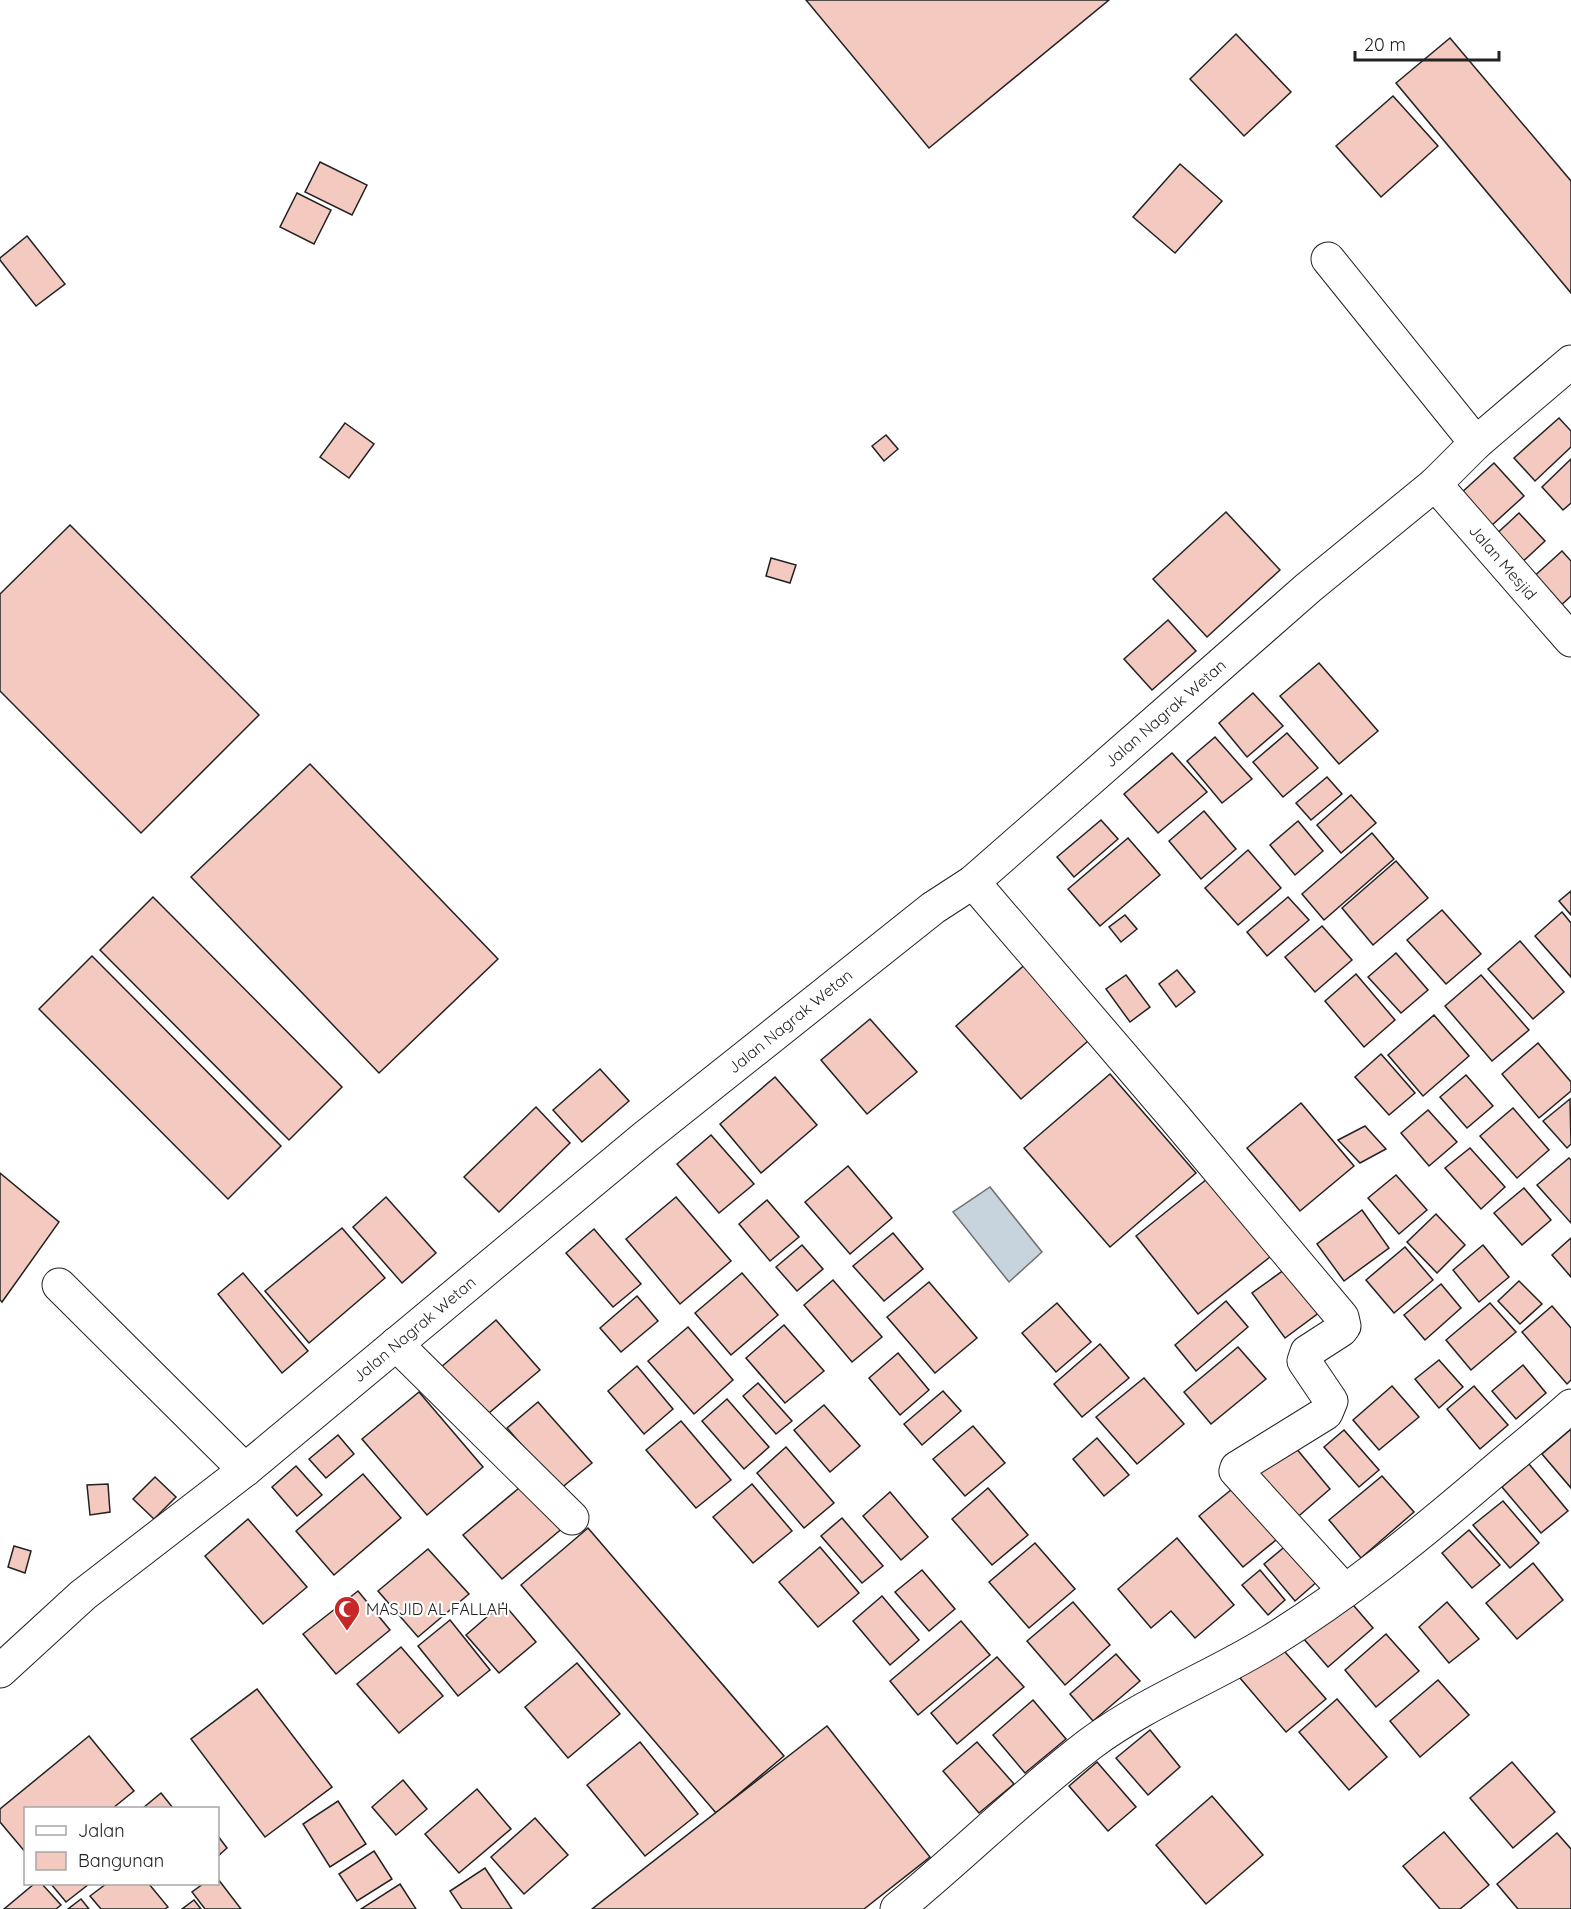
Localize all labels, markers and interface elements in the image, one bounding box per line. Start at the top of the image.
scale bar [1355,24,1499,62]
text: 20 m [1364,33,1406,56]
street label: Jalan Mesjid [1465,520,1541,604]
street label: Jalan Nagrak Wetan [1100,655,1230,771]
street label: Jalan Nagrak Wetan [724,965,856,1077]
street label: Jalan Nagrak Wetan [348,1272,480,1386]
mosque icon: MASJID AL FALLAH [332,1594,362,1632]
place label: MASJID AL FALLAH [366,1599,509,1619]
legend [24,1807,219,1885]
text: Jalan [78,1819,125,1842]
text: Bangunan [78,1849,164,1872]

